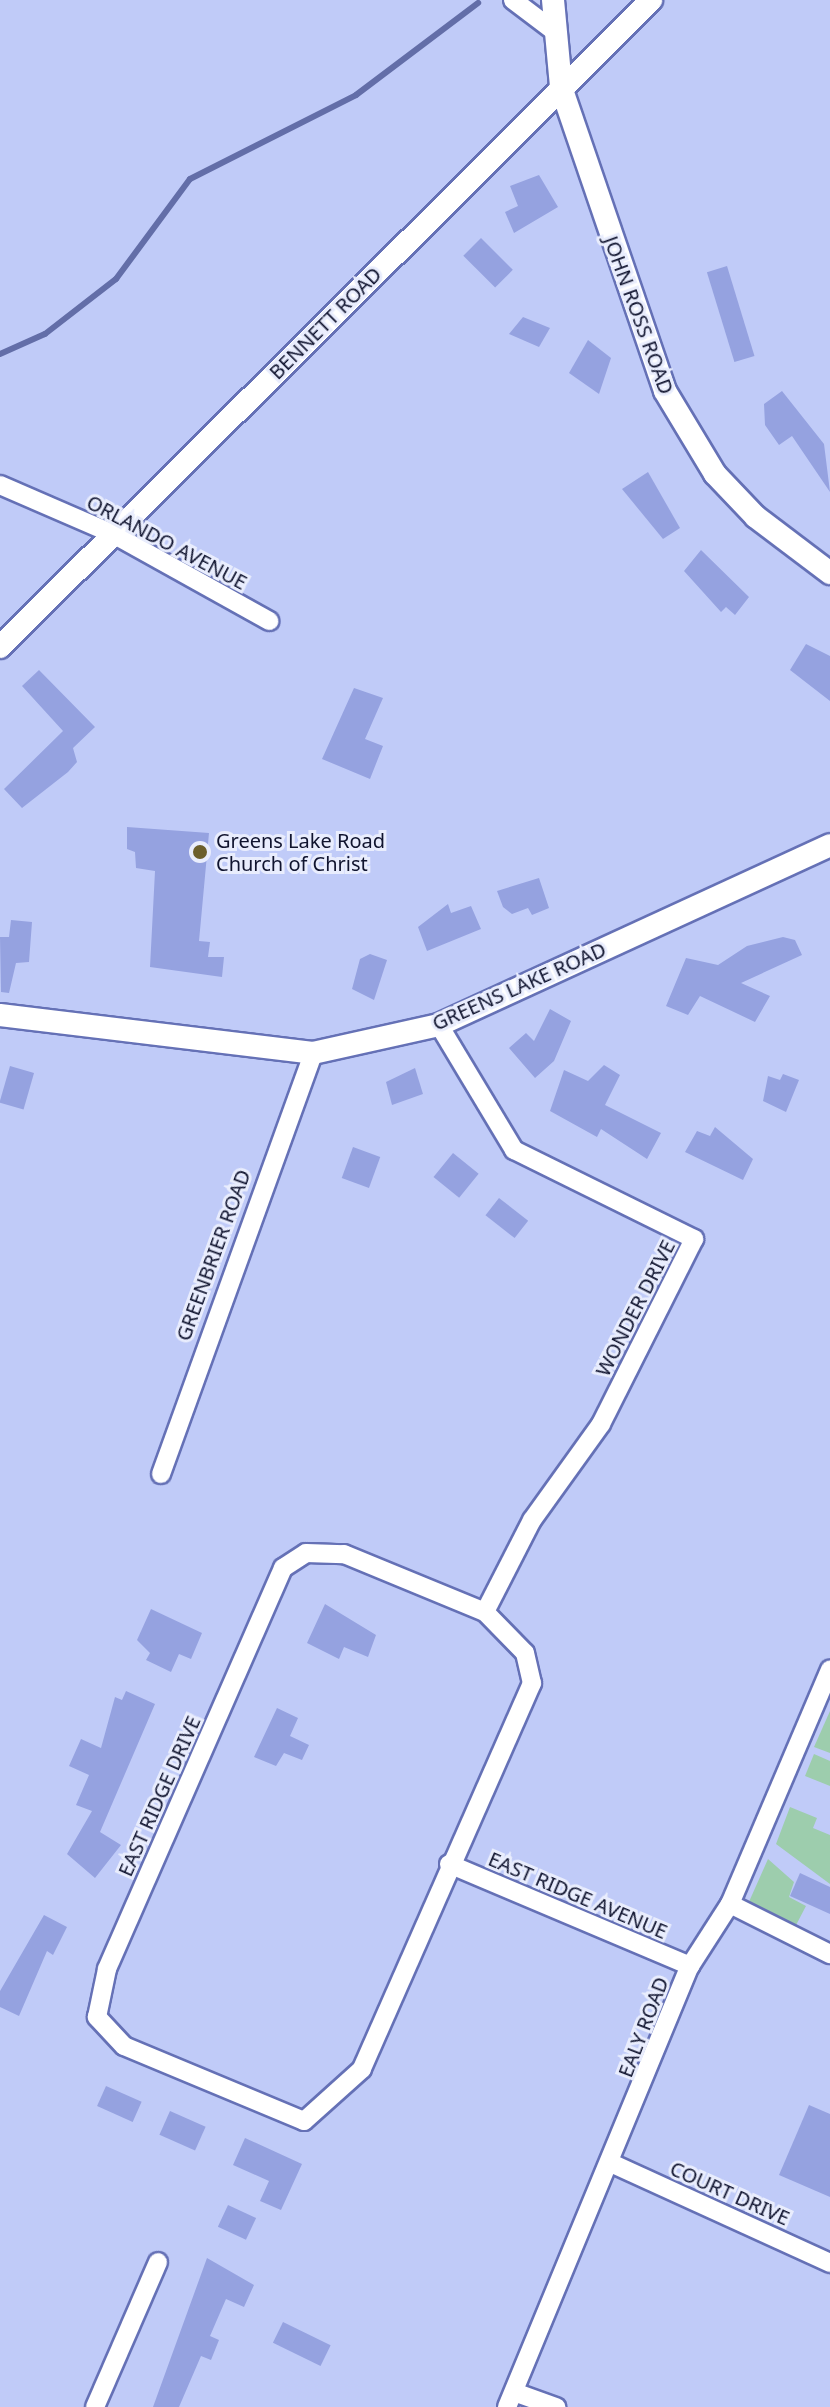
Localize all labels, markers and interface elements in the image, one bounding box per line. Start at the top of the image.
street label: JOHN ROSS ROAD [599,233,679,397]
street label: BENNETT ROAD [264,262,386,384]
street label: ORLANDO AVENUE [83,490,251,594]
place label: Greens Lake Road Church of Christ [216,828,385,875]
marker: Greens Lake Road Church of Christ [191,843,209,861]
street label: GREENS LAKE ROAD [428,937,610,1035]
street label: GREENBRIER ROAD [171,1166,255,1344]
street label: WONDER DRIVE [590,1236,680,1380]
street label: EAST RIDGE DRIVE [113,1712,205,1880]
street label: EAST RIDGE AVENUE [485,1846,671,1944]
street label: EALY ROAD [613,1974,673,2080]
street label: COURT DRIVE [667,2156,793,2230]

